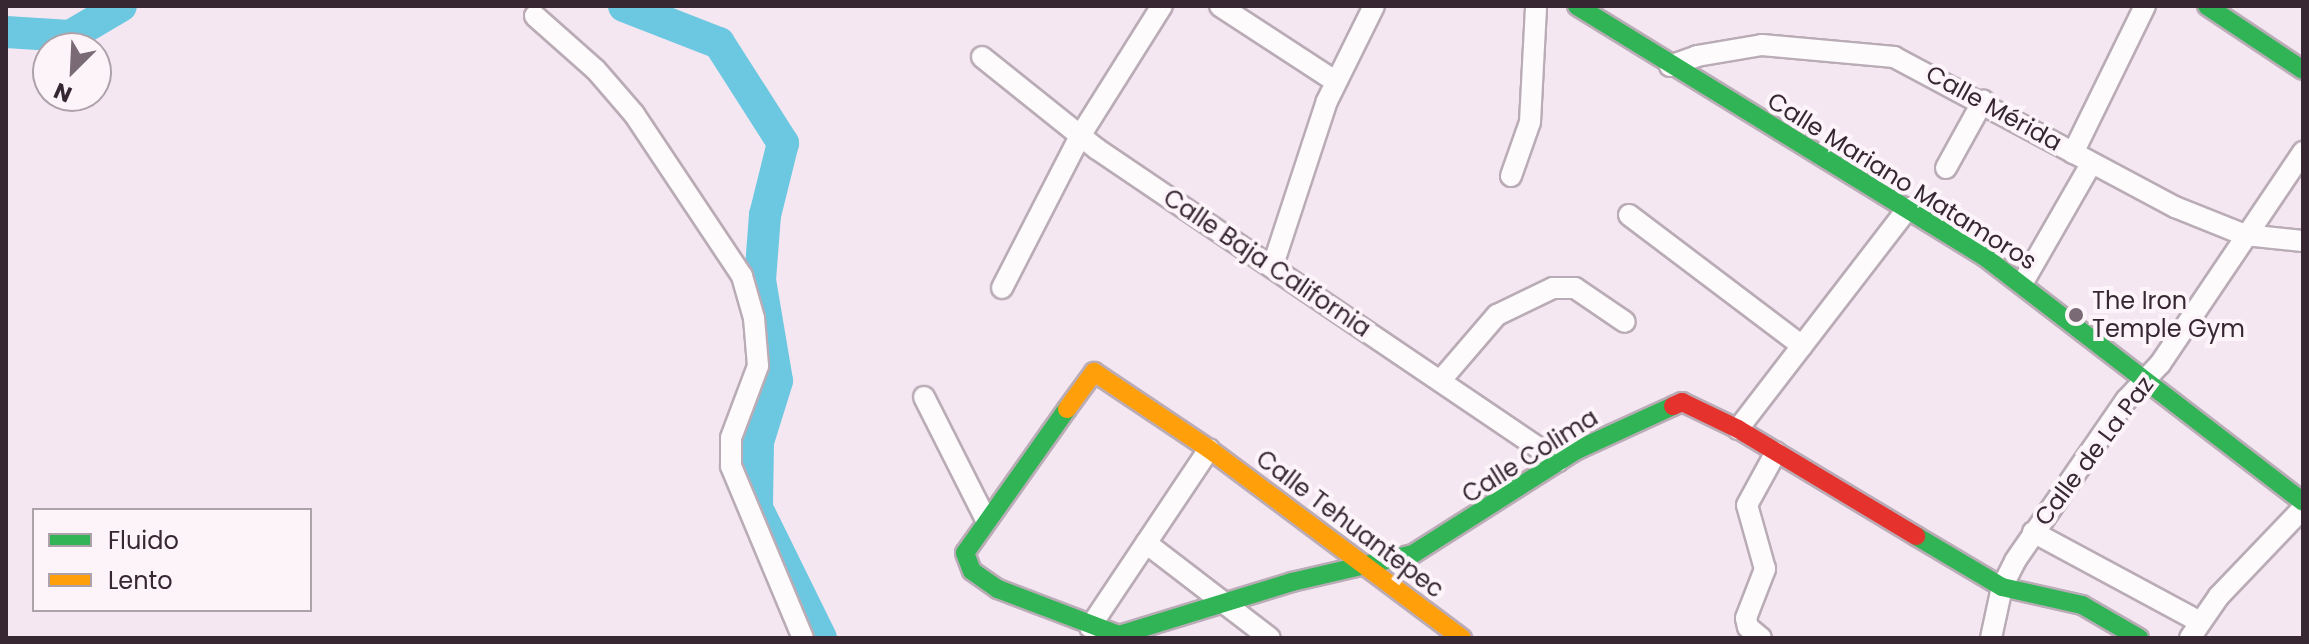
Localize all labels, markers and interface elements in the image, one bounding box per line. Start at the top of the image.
north arrow [32,32,112,112]
street label: Calle Mérida [1921,59,2067,157]
text: N [49,75,77,110]
street label: Calle Mariano Matamoros [1762,86,2042,276]
street label: Calle Baja California [1158,183,1376,343]
place label: The Iron Temple Gym [2092,287,2245,343]
marker: The Iron Temple Gym [2067,306,2085,324]
street label: Calle de La Paz [2029,371,2159,531]
street label: Calle Colima [1457,403,1603,509]
street label: Calle Tehuantepec [1251,444,1449,604]
legend [32,508,312,612]
text: Fluido [108,524,179,557]
text: Lento [108,564,173,597]

